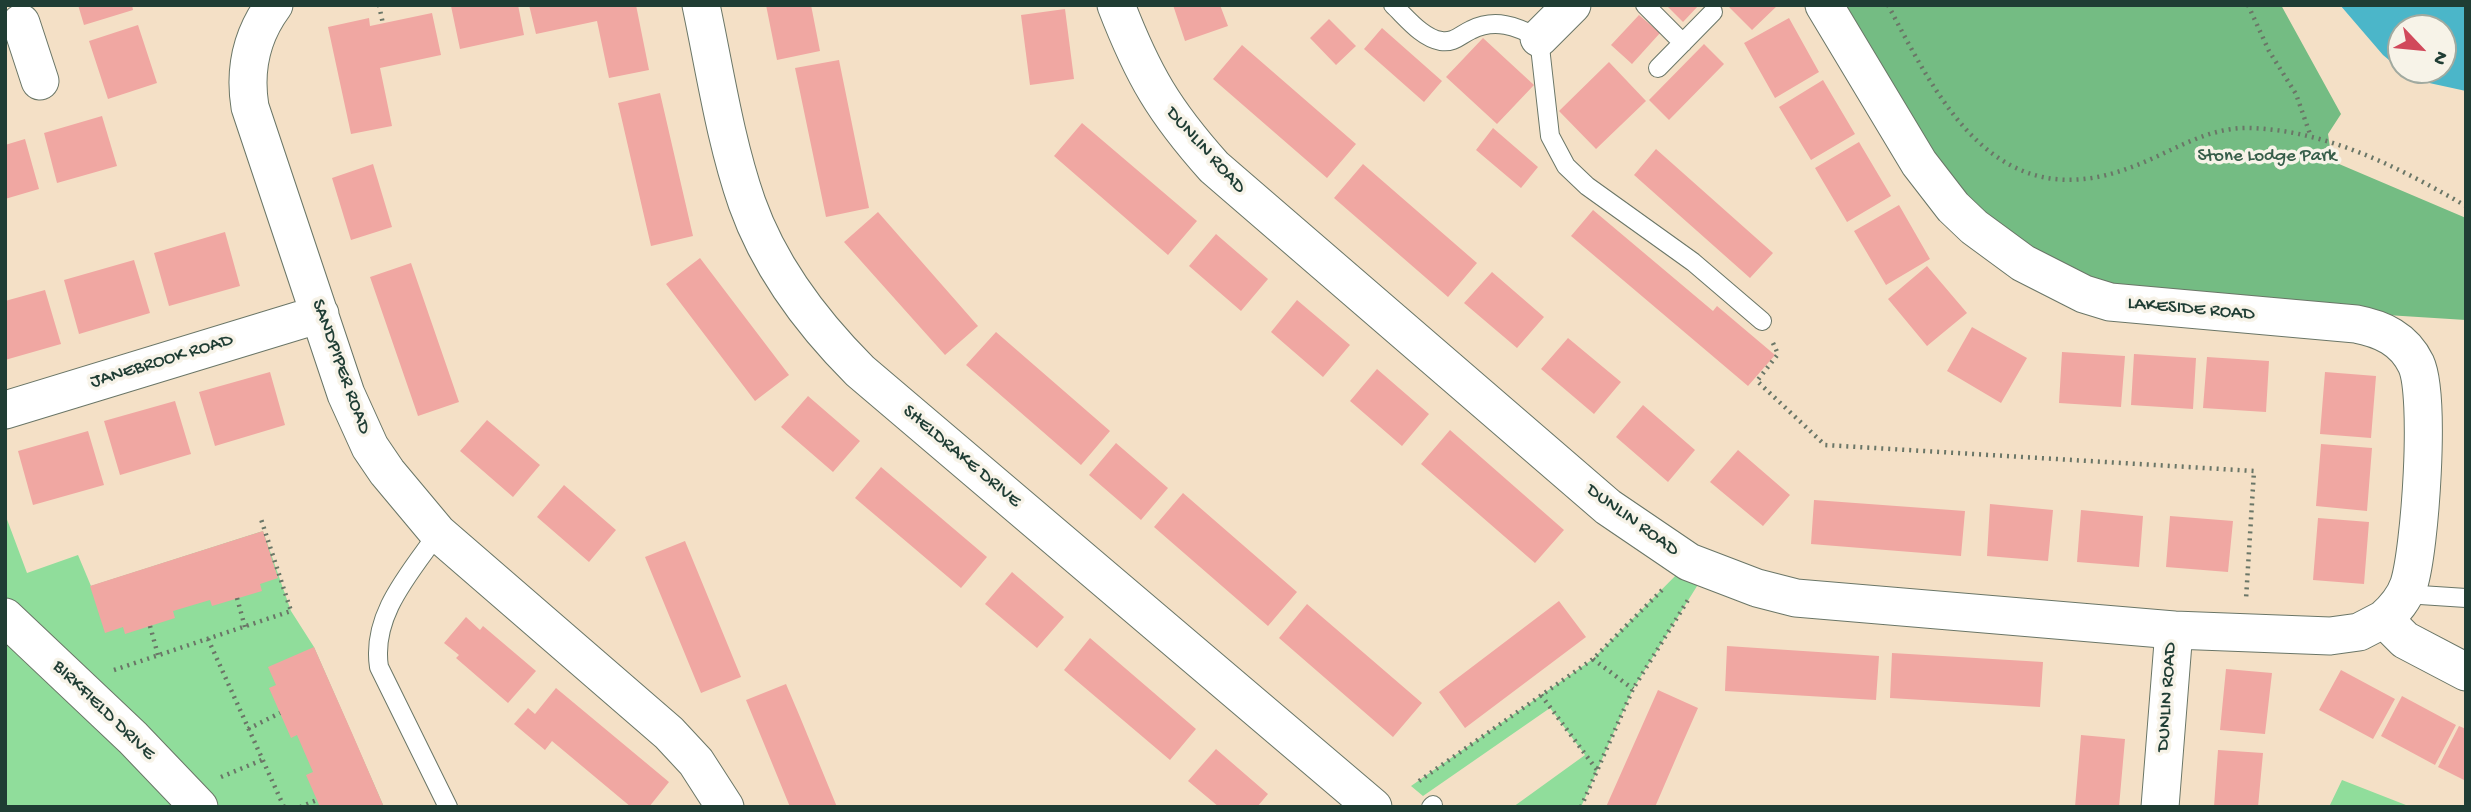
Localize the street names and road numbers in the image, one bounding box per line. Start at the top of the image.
street label: DUNLIN ROAD [1160,103,1250,199]
street label: LAKESIDE ROAD [2126,293,2256,327]
street label: SANDPIPER ROAD [305,297,375,437]
street label: JANEBROOK ROAD [88,329,236,395]
street label: SHELDRAKE DRIVE [897,401,1025,513]
street label: DUNLIN ROAD [1581,480,1683,562]
street label: DUNLIN ROAD [2153,642,2183,752]
street label: BIRKFIELD DRIVE [47,656,159,766]

